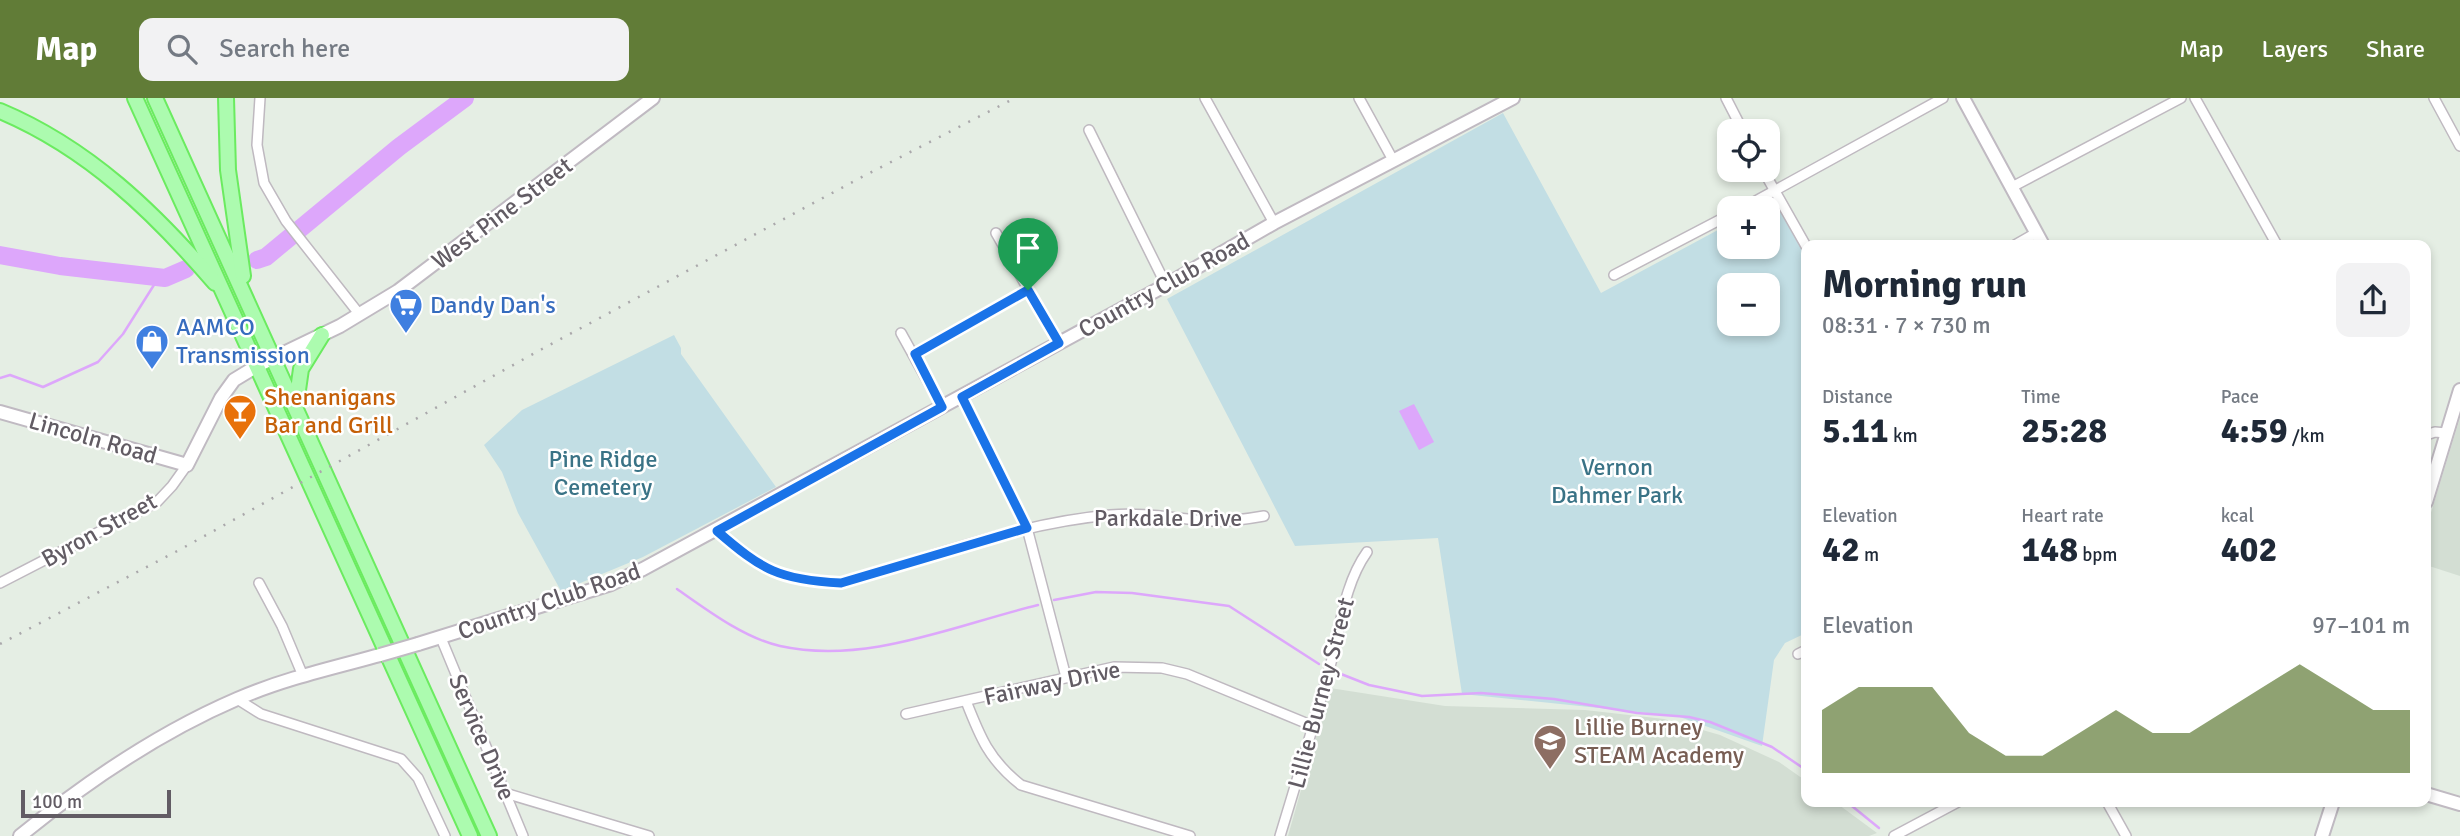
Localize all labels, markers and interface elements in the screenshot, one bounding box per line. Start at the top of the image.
search box [139,18,629,81]
text: Map [35,29,97,70]
icon: search [163,30,201,68]
text: Search here [219,33,350,65]
text: Map [2179,34,2224,64]
text: Layers [2262,34,2328,64]
text: Share [2366,34,2425,64]
map controls [1717,119,1780,336]
button: locate [1717,119,1780,182]
street label: West Pine Street [426,150,578,276]
button: + [1717,196,1780,259]
pin [998,218,1058,290]
street label: Country Club Road [1073,226,1255,344]
icon: arrive [1009,229,1047,267]
text: Morning run [1822,261,2027,308]
button: share [2336,263,2410,337]
button: − [1717,273,1780,336]
supermarket icon: Dandy Dan's [387,286,425,335]
place label: Dandy Dan's [430,290,556,320]
text: 08:31 · 7 × 730 m [1822,311,1991,340]
place label: AAMCO Transmission [176,312,310,370]
shop icon: AAMCO Transmission [133,322,171,371]
place label: Shenanigans Bar and Grill [264,382,396,440]
text: Distance [1822,385,1893,409]
text: Time [2021,385,2060,409]
text: Pace [2221,385,2259,409]
bar icon: Shenanigans Bar and Grill [221,392,259,441]
street label: Lincoln Road [25,405,161,471]
text: 5.11 [1822,409,1889,452]
text: 25:28 [2021,409,2107,452]
text: 4:59 [2221,409,2288,452]
text: km [1889,424,1918,448]
text: /km [2288,424,2325,448]
park label: Pine Ridge Cemetery [549,444,657,502]
park label: Vernon Dahmer Park [1551,452,1683,510]
street label: Byron Street [36,486,162,574]
street label: Parkdale Drive [1094,503,1242,533]
text: Elevation [1822,504,1898,528]
text: Heart rate [2021,504,2104,528]
text: kcal [2221,504,2254,528]
text: 42 [1822,528,1860,571]
text: 148 [2021,528,2078,571]
text: 402 [2221,528,2277,571]
text: m [1860,543,1879,567]
text: bpm [2078,543,2117,567]
street label: Country Club Road [454,556,644,646]
street label: Lillie Burney Street [1281,594,1361,792]
text: Elevation [1822,611,1914,640]
text: 97–101 m [2312,611,2410,640]
street label: Fairway Drive [981,654,1123,712]
street label: Service Drive [442,669,522,805]
place label: Lillie Burney STEAM Academy [1574,712,1744,770]
school or university icon: Lillie Burney STEAM Academy [1531,722,1569,771]
scale bar [21,787,172,819]
text: 100 m [32,790,82,814]

